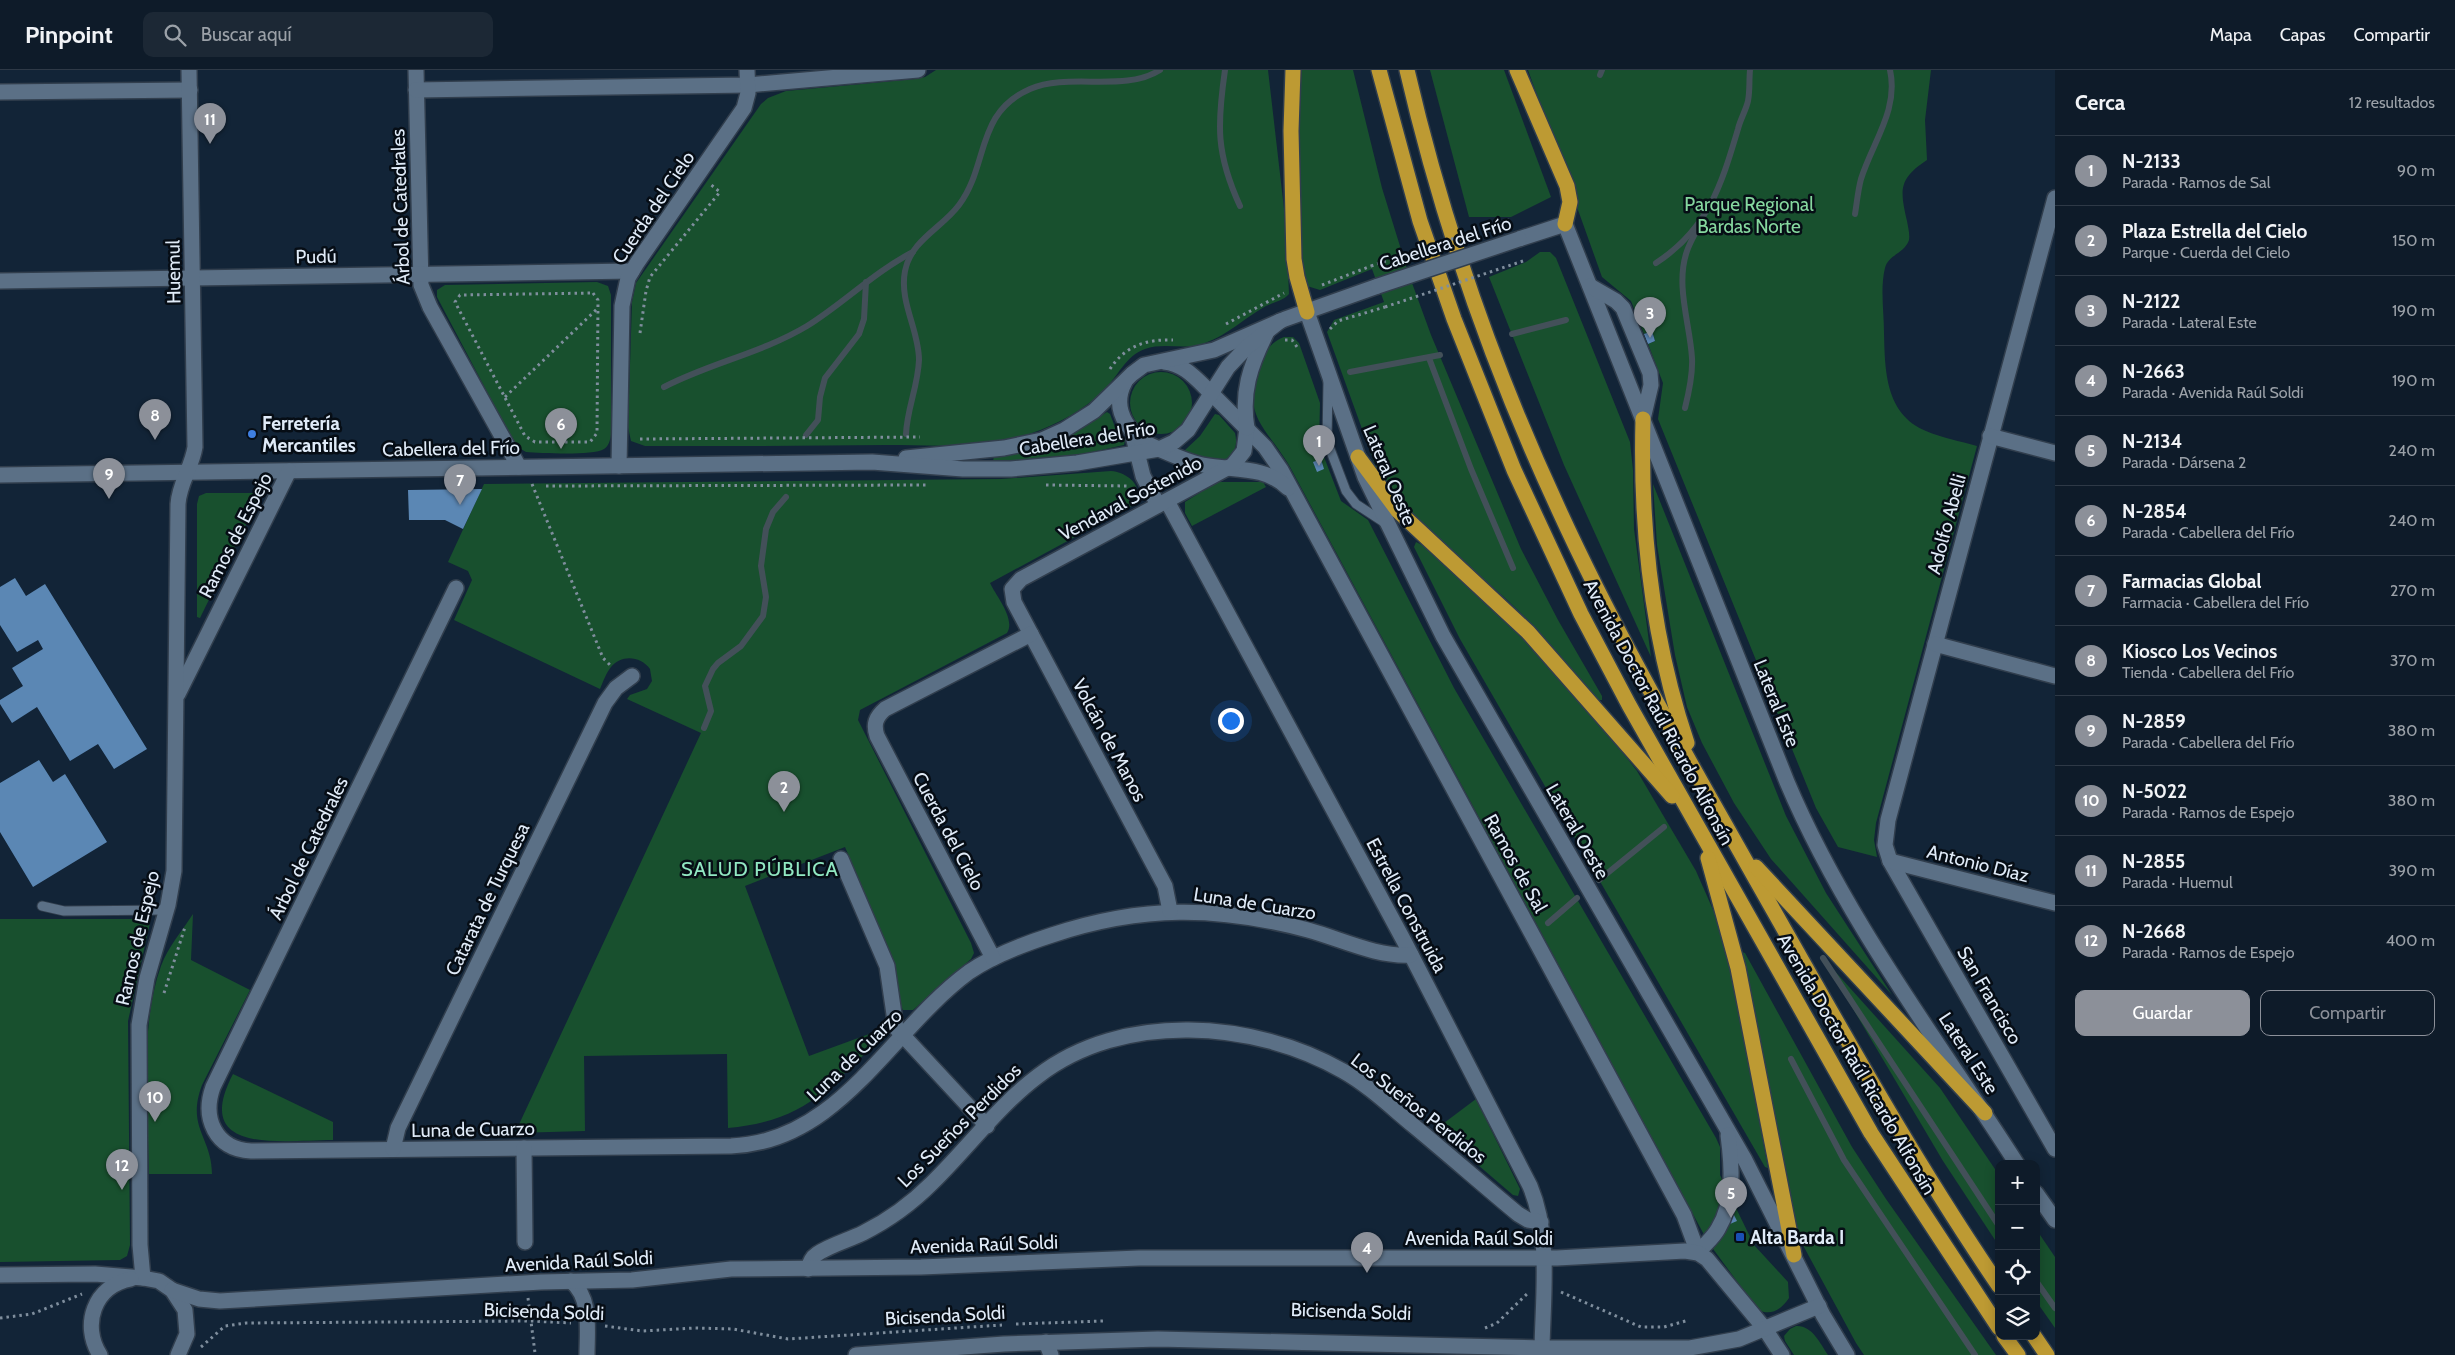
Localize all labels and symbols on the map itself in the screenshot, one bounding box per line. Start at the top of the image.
pin: 11 [194,103,226,144]
street label: Árbol de Catedrales [385,128,415,285]
street label: Cuerda del Cielo [607,147,700,268]
park label: Parque Regional Bardas Norte [1684,193,1814,238]
street label: Cabellera del Frío [1376,211,1514,276]
street label: Huemul [161,239,186,304]
street label: Pudú [295,245,337,268]
pin: 3 [1634,297,1666,338]
pin: 8 [139,399,171,440]
pin: 6 [545,408,577,449]
place label: Ferretería Mercantiles [262,412,356,457]
street label: Cabellera del Frío [1017,416,1157,461]
street label: Lateral Oeste [1358,422,1421,529]
pin: 1 [1303,425,1335,466]
marker: Ferretería Mercantiles [246,428,258,440]
street label: Cabellera del Frío [382,436,520,461]
street label: Vendaval Sostenido [1055,451,1206,546]
pin: 9 [93,458,125,499]
pin: 7 [444,464,476,505]
street label: Ramos de Espejo [194,469,277,602]
street label: Adolfo Abelli [1922,472,1971,577]
street label: Avenida Doctor Raúl Ricardo Alfonsín [1579,576,1739,849]
street label: Lateral Este [1749,656,1805,751]
street label: Volcán de Manos [1068,675,1152,806]
your location [1218,708,1244,734]
street label: Cuerda del Cielo [908,768,989,894]
pin: 2 [768,771,800,812]
street label: Árbol de Catedrales [263,772,353,923]
street label: Lateral Oeste [1541,779,1614,883]
street label: Ramos de Sal [1479,810,1552,917]
street label: Catarata de Turquesa [441,819,534,979]
street label: Estrella Construida [1361,834,1452,976]
street label: Antonio Díaz [1925,840,2031,887]
district label: SALUD PÚBLICA [681,857,839,881]
street label: Ramos de Espejo [111,869,164,1008]
street label: Luna de Cuarzo [1192,882,1318,925]
street label: Avenida Doctor Raúl Ricardo Alfonsín [1772,930,1941,1199]
street label: San Francisco [1952,942,2027,1048]
street label: Luna de Cuarzo [802,1004,907,1107]
street label: Lateral Este [1934,1008,2004,1099]
street label: Los Sueños Perdidos [1346,1048,1491,1168]
street label: Los Sueños Perdidos [893,1059,1026,1192]
pin: 10 [139,1081,171,1122]
street label: Luna de Cuarzo [411,1117,535,1142]
pin: 12 [106,1149,138,1190]
pin: 5 [1715,1177,1747,1218]
place label: Alta Barda I [1750,1226,1844,1249]
street label: Avenida Raúl Soldi [1405,1227,1553,1250]
street label: Avenida Raúl Soldi [910,1230,1058,1259]
marker: Alta Barda I [1734,1231,1746,1243]
pin: 4 [1351,1232,1383,1273]
street label: Avenida Raúl Soldi [504,1246,654,1277]
street label: Bicisenda Soldi [483,1298,605,1325]
street label: Bicisenda Soldi [1290,1298,1412,1325]
street label: Bicisenda Soldi [884,1301,1006,1330]

